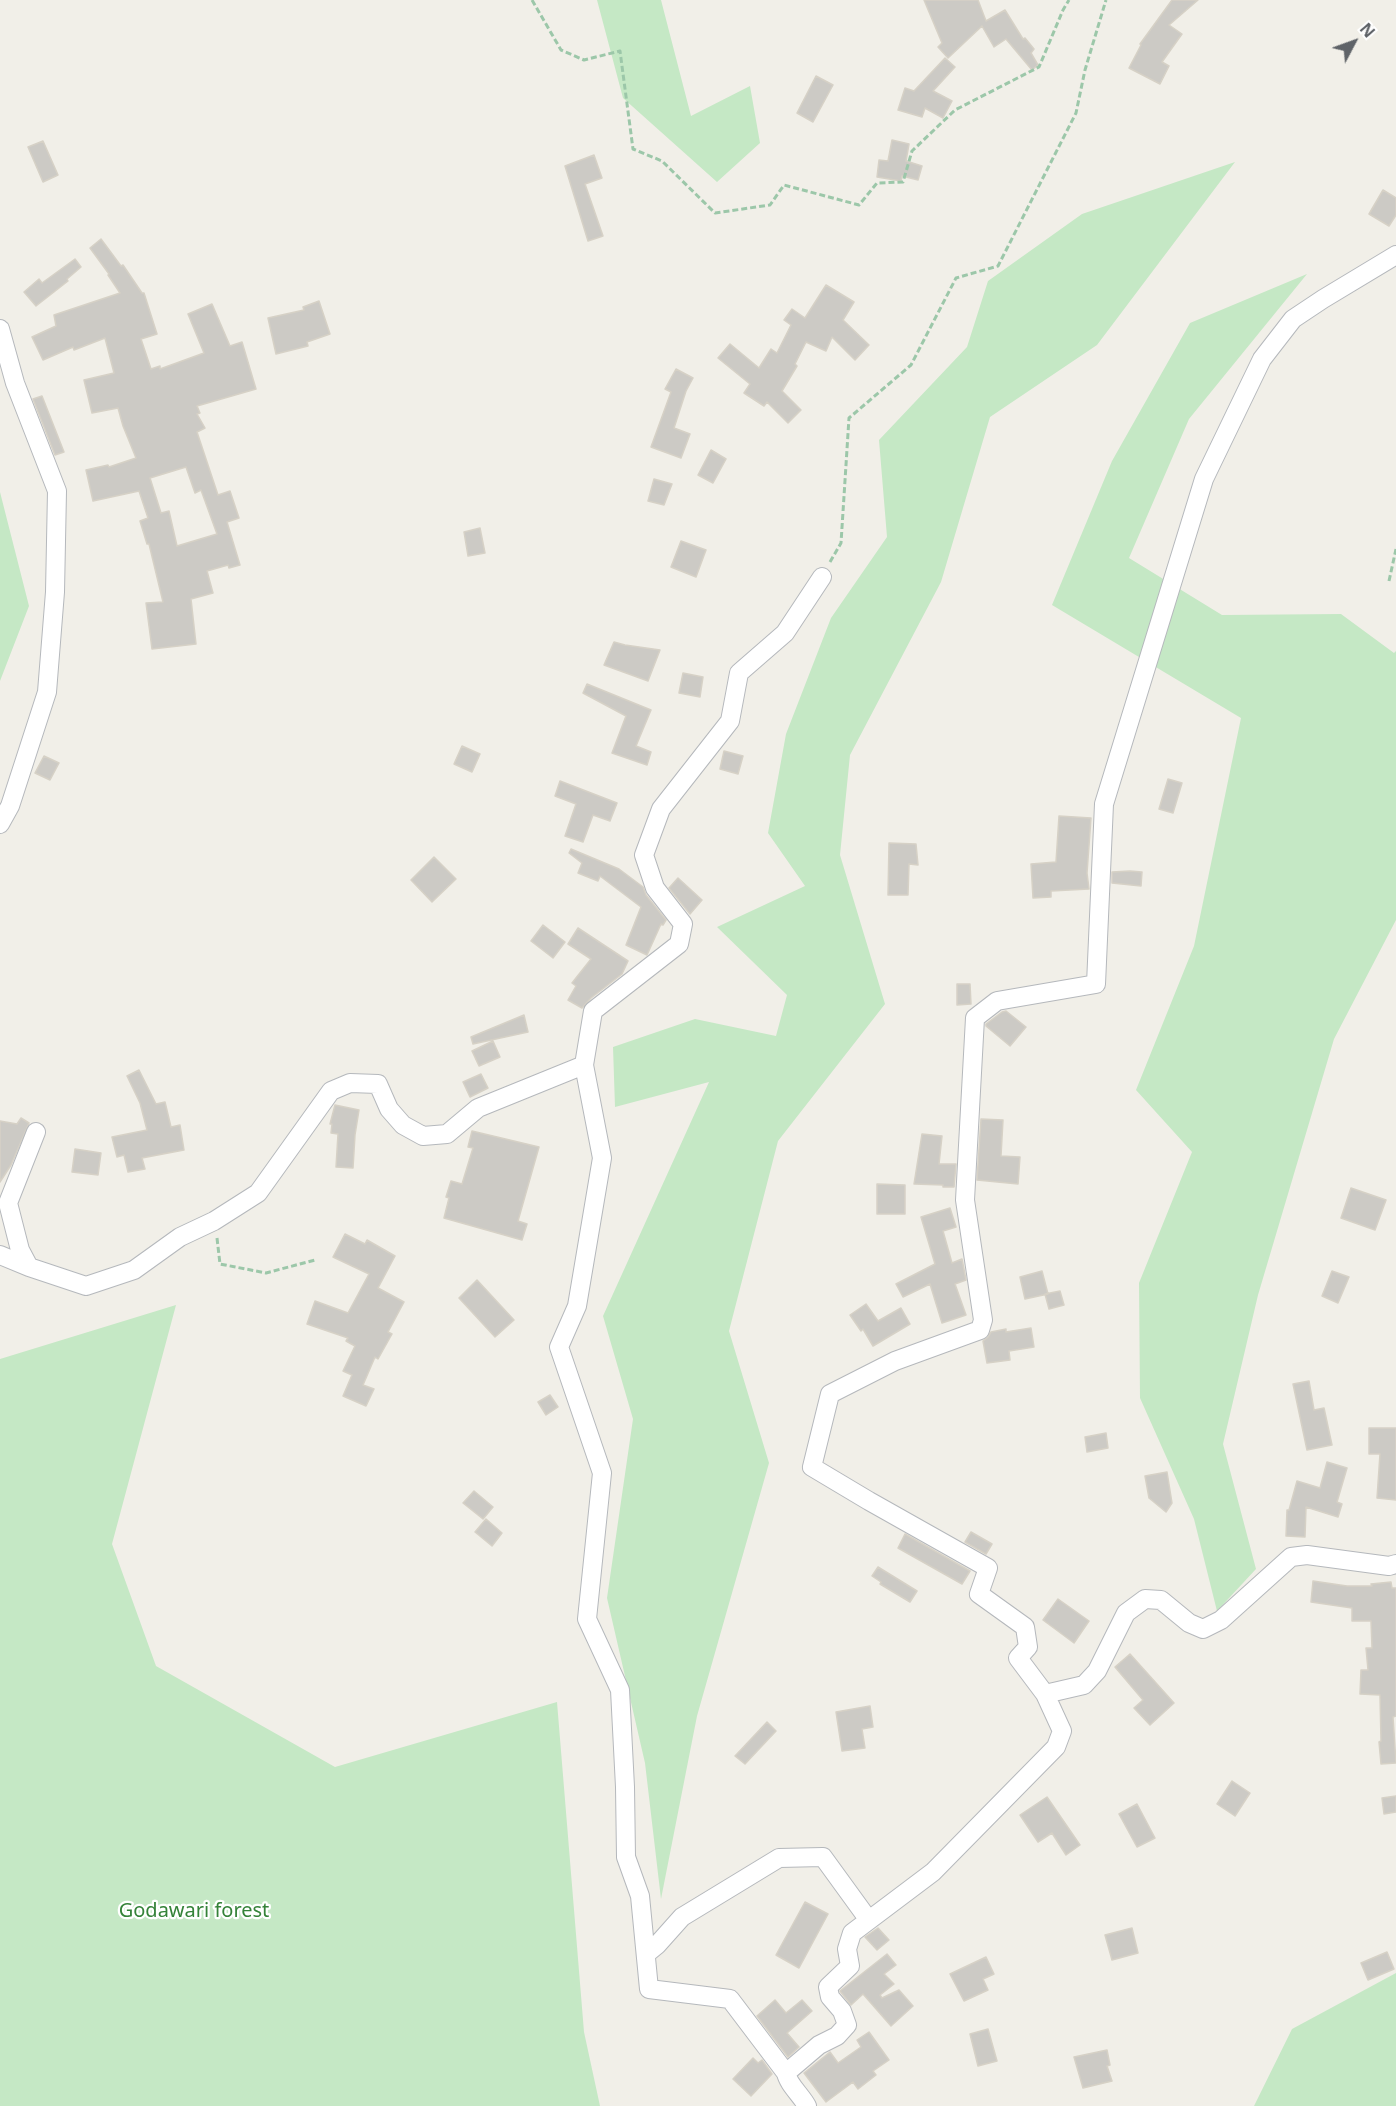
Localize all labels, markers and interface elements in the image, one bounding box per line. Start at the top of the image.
north arrow [1324,12,1384,72]
text: N [1355,18,1380,42]
park label: Godawari forest [119,1899,269,1923]

